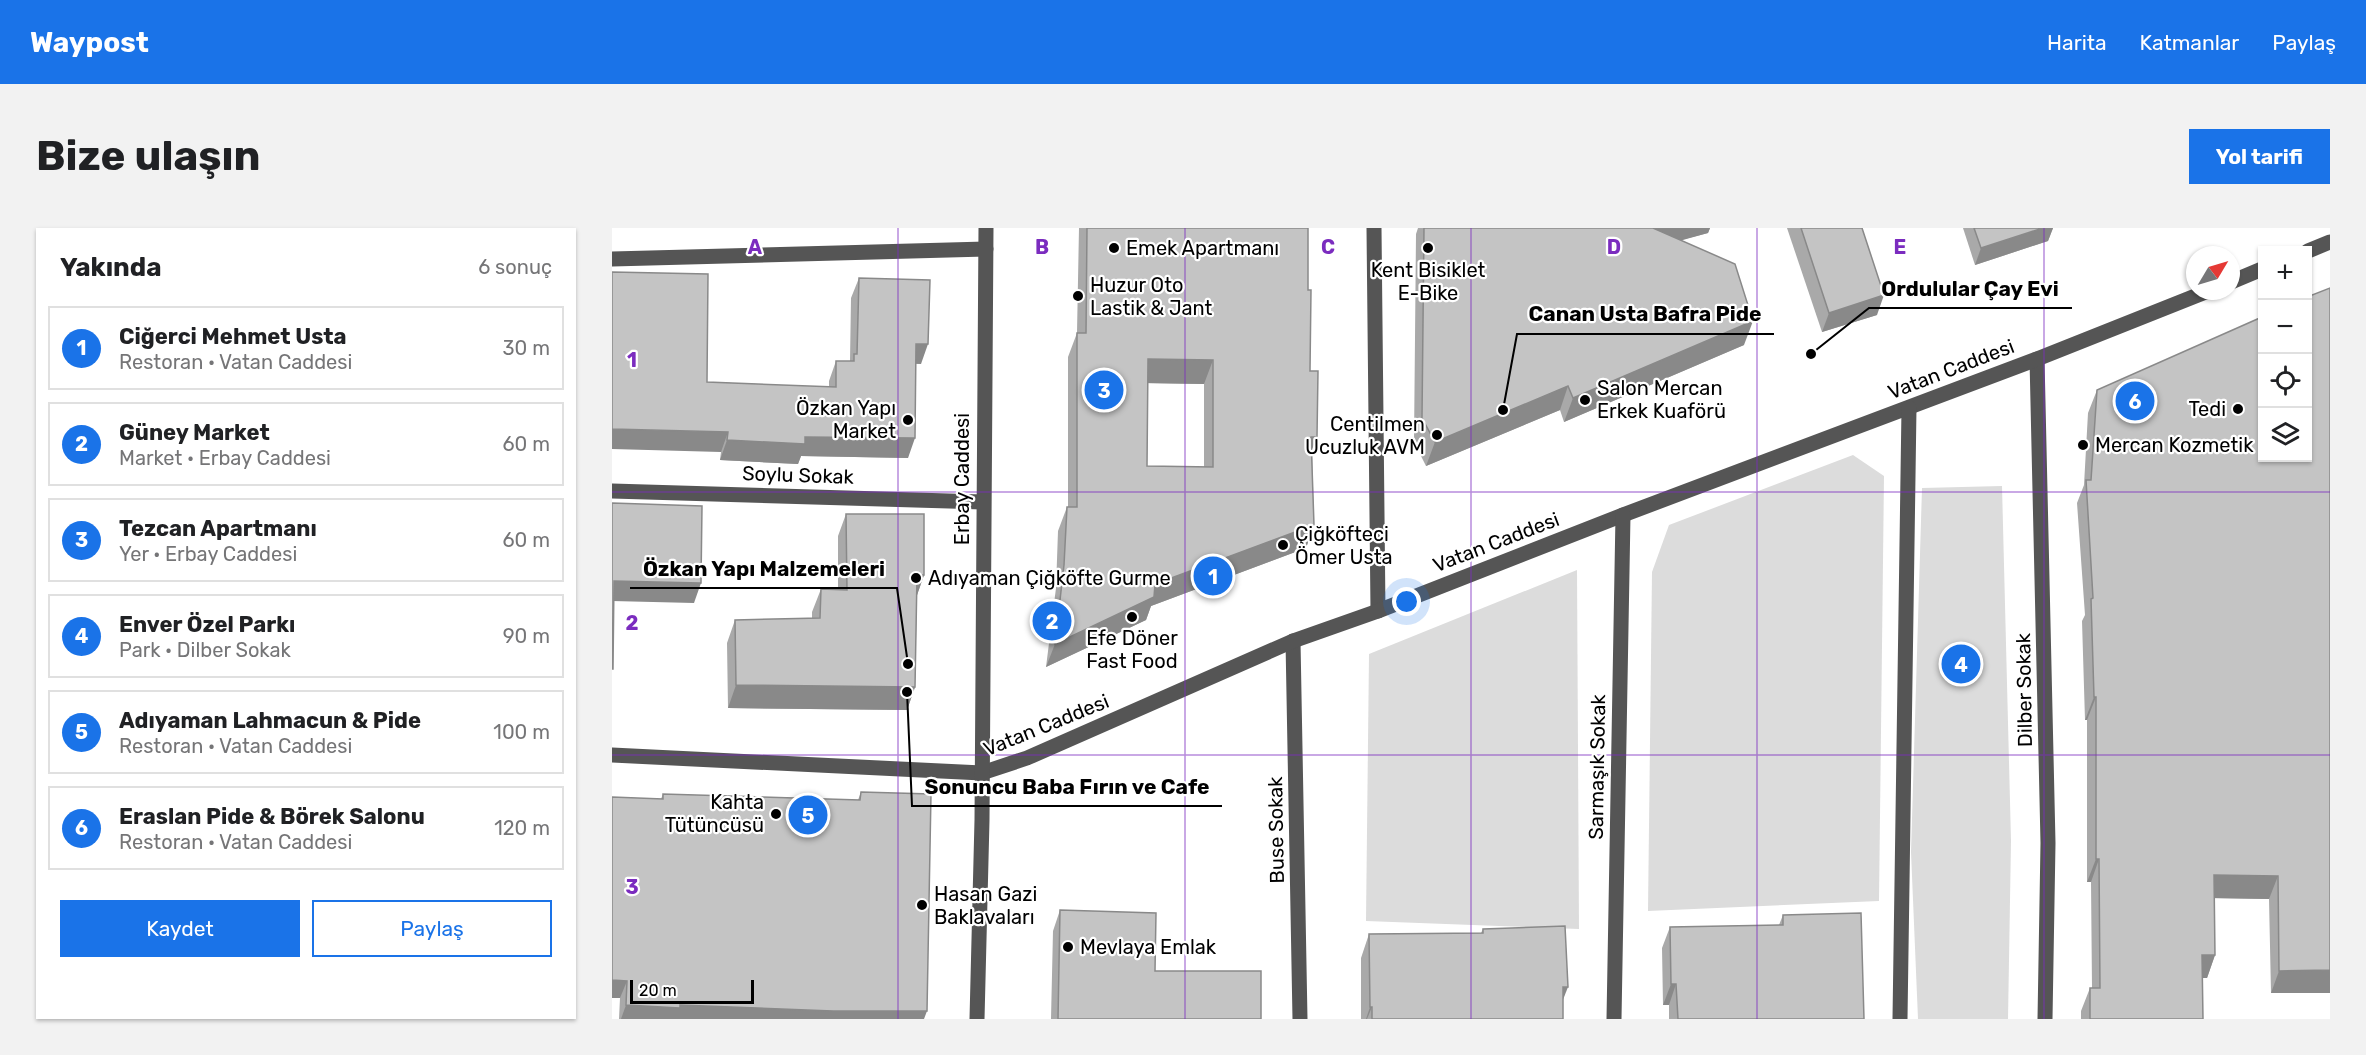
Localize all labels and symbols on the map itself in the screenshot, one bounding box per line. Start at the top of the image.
text: A [748,235,763,259]
text: B [1035,235,1049,259]
text: C [1321,235,1335,259]
text: D [1607,235,1621,259]
text: E [1894,235,1906,259]
place label: Emek Apartmanı [1126,236,1279,260]
marker: Emek Apartmanı [1107,241,1121,255]
marker: Kent Bisiklet E-Bike [1421,241,1435,255]
north arrow [2186,246,2240,300]
place label: Kent Bisiklet E-Bike [1371,258,1486,305]
callout: Ordulular Çay Evi [1869,269,2072,308]
place label: Huzur Oto Lastik & Jant [1090,273,1213,320]
text: Ordulular Çay Evi [1881,276,2059,301]
marker: Huzur Oto Lastik & Jant [1071,289,1085,303]
callout: Canan Usta Bafra Pide [1517,295,1774,334]
text: Canan Usta Bafra Pide [1529,301,1761,326]
street label: Vatan Caddesi [1885,334,2017,404]
text: 1 [627,348,637,372]
pin: 3 [1084,368,1124,412]
place label: Salon Mercan Erkek Kuaförü [1597,376,1726,423]
pin: 6 [2116,378,2155,423]
marker: Salon Mercan Erkek Kuaförü [1578,393,1592,407]
place label: Özkan Yapı Market [796,396,896,443]
place label: Tedi [2188,397,2226,421]
marker: Tedi [2231,402,2245,416]
place label: Centilmen Ucuzluk AVM [1305,412,1425,459]
marker: Özkan Yapı Market [901,413,915,427]
street label: Erbay Caddesi [950,413,974,545]
marker: Centilmen Ucuzluk AVM [1430,428,1444,442]
place label: Mercan Kozmetik [2095,433,2254,457]
marker: Mercan Kozmetik [2076,438,2090,452]
street label: Soylu Sokak [742,461,855,489]
street label: Vatan Caddesi [1430,507,1562,577]
place label: Çiğköfteci Ömer Usta [1295,522,1393,569]
marker: Çiğköfteci Ömer Usta [1276,538,1290,552]
callout: Özkan Yapı Malzemeleri [630,549,897,588]
pin: 1 [1194,554,1232,598]
text: Özkan Yapı Malzemeleri [643,556,885,581]
place label: Adıyaman Çiğköfte Gurme [928,566,1171,590]
marker: Adıyaman Çiğköfte Gurme [909,571,923,585]
your location [1392,587,1421,616]
pin: 2 [1032,598,1072,644]
marker: Efe Döner Fast Food [1125,610,1139,624]
text: 2 [626,611,639,635]
place label: Efe Döner Fast Food [1086,626,1178,673]
street label: Dilber Sokak [2011,632,2037,747]
pin: 4 [1942,642,1980,686]
street label: Vatan Caddesi [980,689,1112,761]
street label: Sarmaşık Sokak [1584,693,1610,840]
callout: Sonuncu Baba Fırın ve Cafe [912,767,1222,806]
text: Sonuncu Baba Fırın ve Cafe [924,774,1210,799]
street label: Buse Sokak [1263,776,1289,884]
place label: Kahta Tütüncüsü [665,790,764,837]
pin: 5 [788,792,828,838]
marker: Kahta Tütüncüsü [769,807,783,821]
text: 3 [625,875,639,899]
place label: Hasan Gazi Baklavaları [934,882,1037,929]
marker: Hasan Gazi Baklavaları [915,898,929,912]
place label: Mevlaya Emlak [1080,935,1217,959]
marker: Mevlaya Emlak [1061,940,1075,954]
scale bar [630,977,754,1004]

